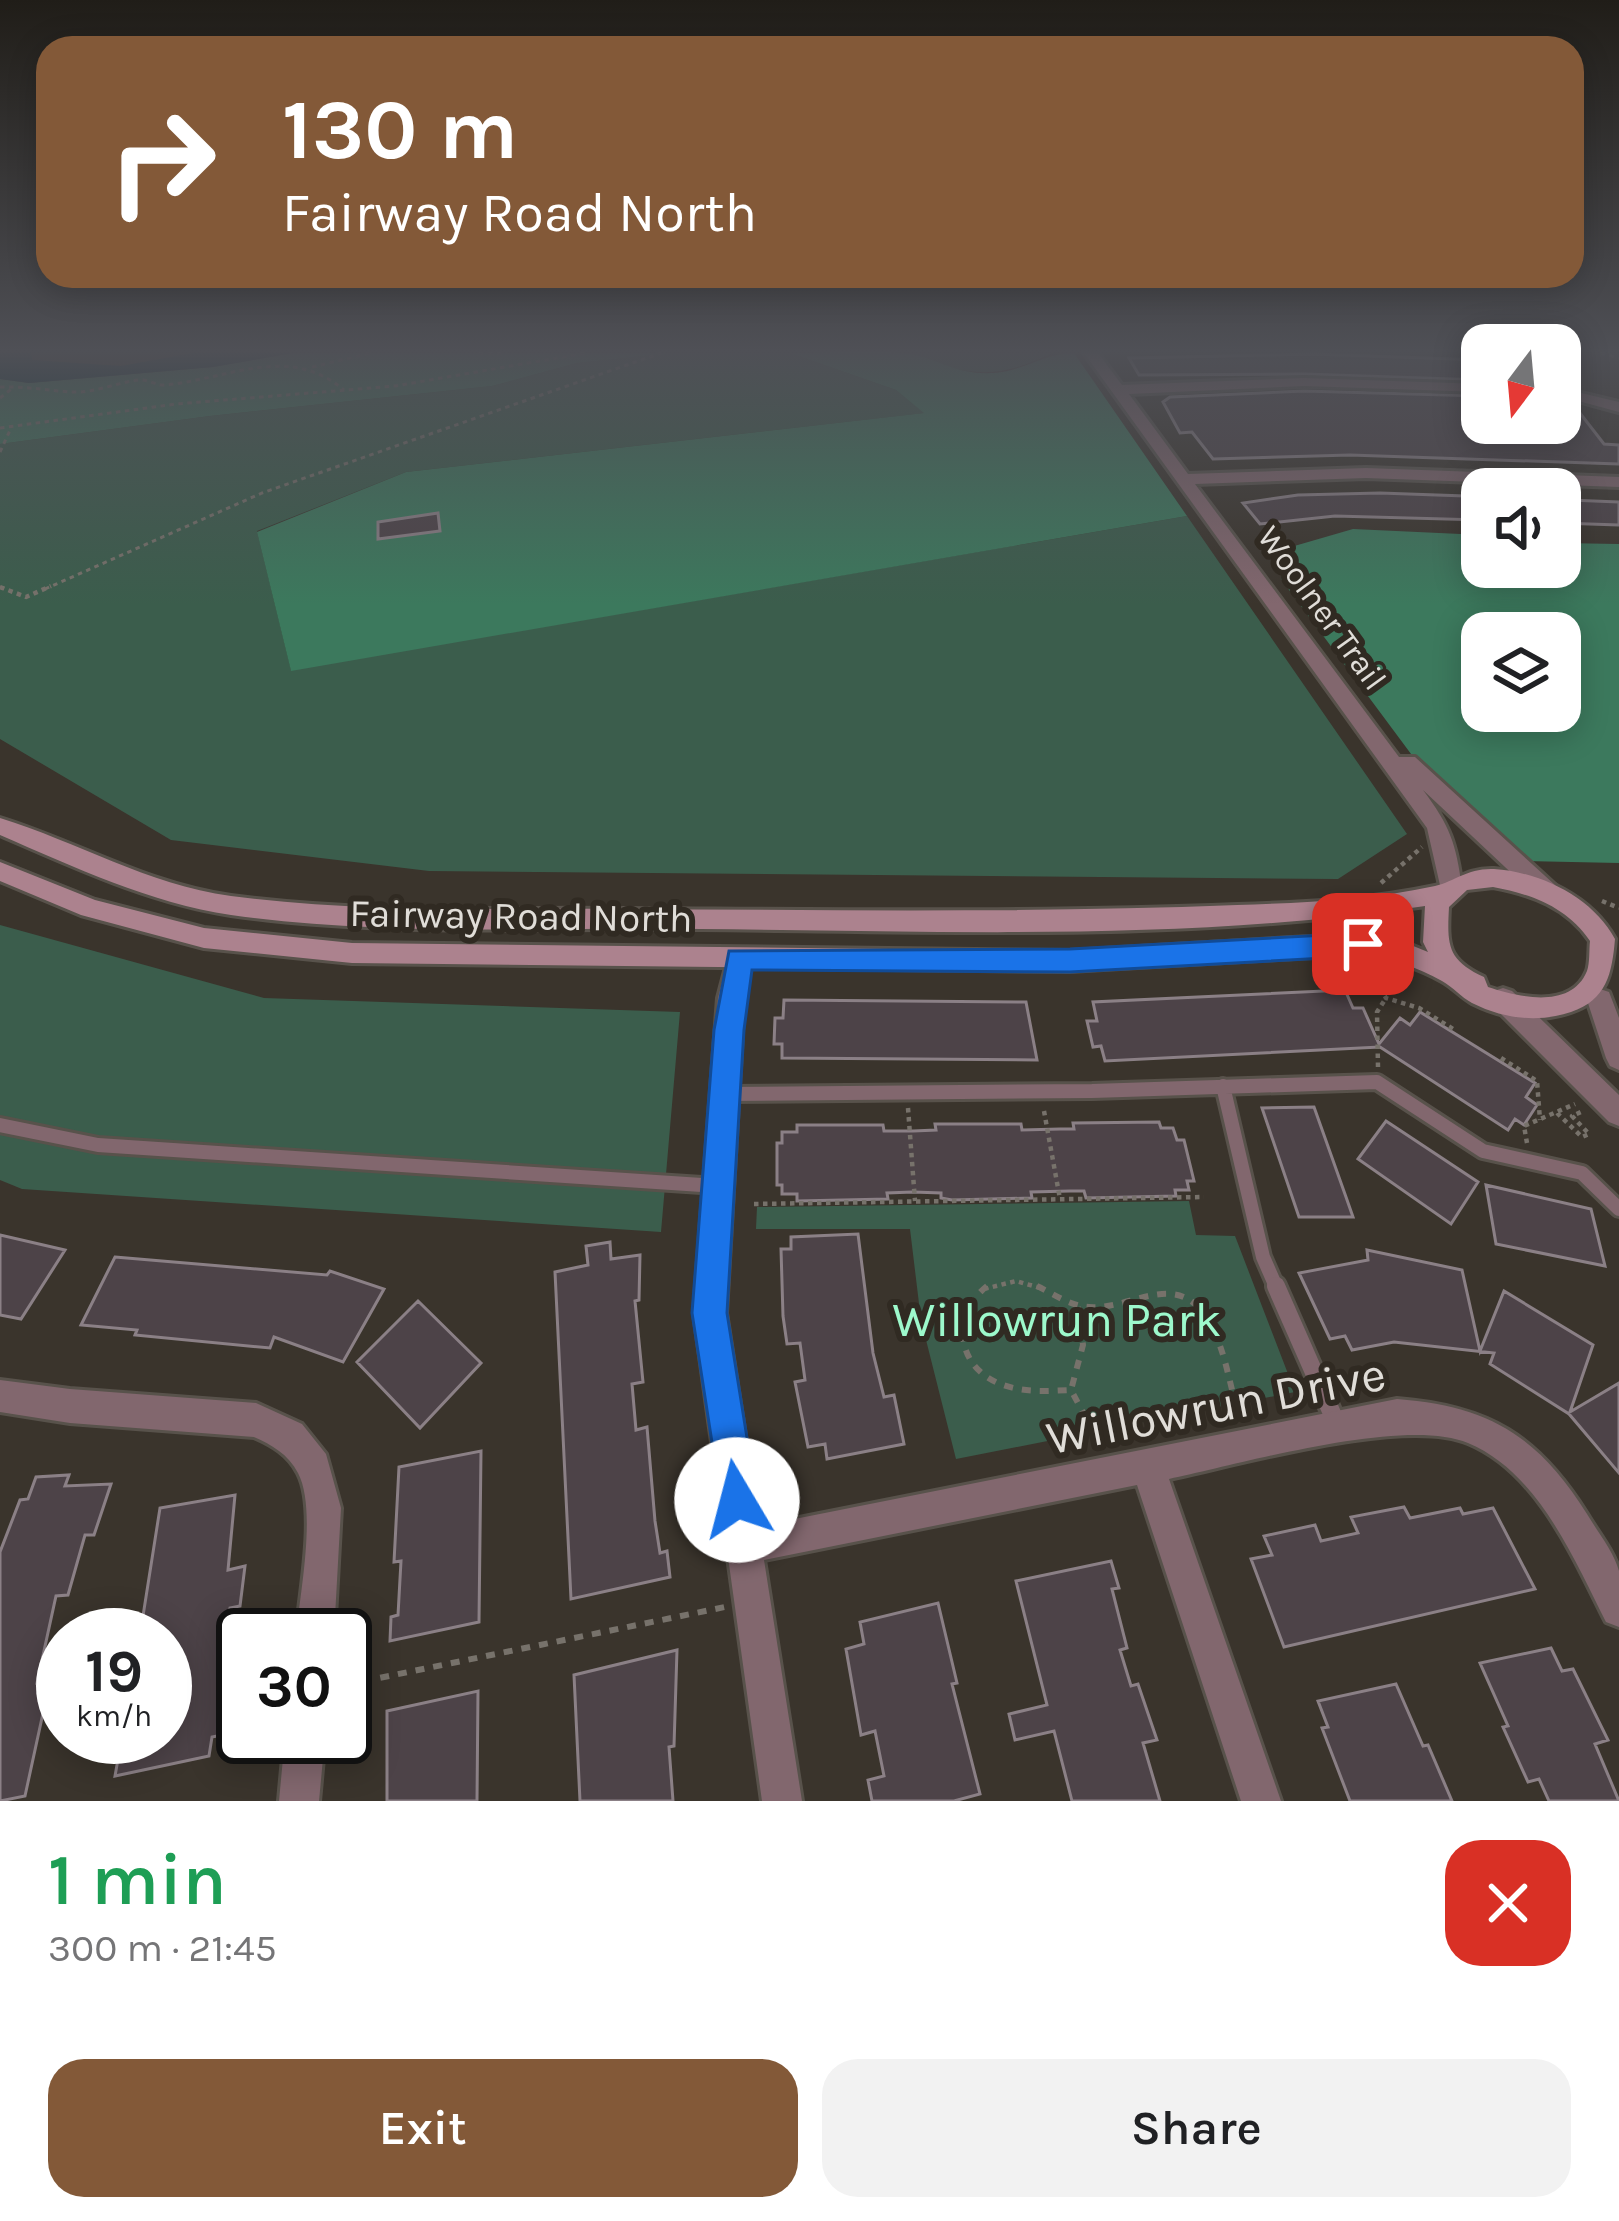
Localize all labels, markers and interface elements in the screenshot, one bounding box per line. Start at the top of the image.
text: 130 m [282,81,518,179]
icon: right [84,84,240,240]
text: Fairway Road North [282,181,757,245]
north arrow [1461,324,1581,444]
map controls [1461,324,1581,732]
button: sound [1461,468,1581,588]
street label: Woolner Trail [1250,518,1394,698]
button: layers [1461,612,1581,732]
street label: Fairway Road North [349,890,693,942]
pin [1312,893,1414,995]
icon: arrive [1330,911,1396,977]
park label: Willowrun Park [892,1292,1222,1348]
street label: Willowrun Drive [1042,1346,1390,1466]
position arrow [674,1437,800,1563]
speed limit sign: 30 [216,1608,372,1764]
text: 19 [85,1636,143,1706]
text: km/h [76,1698,152,1734]
text: 1 min [48,1838,227,1922]
button: close [1445,1840,1571,1966]
text: 300 m · 21:45 [48,1925,277,1971]
button: Exit [48,2059,798,2197]
button: Share [822,2059,1571,2197]

